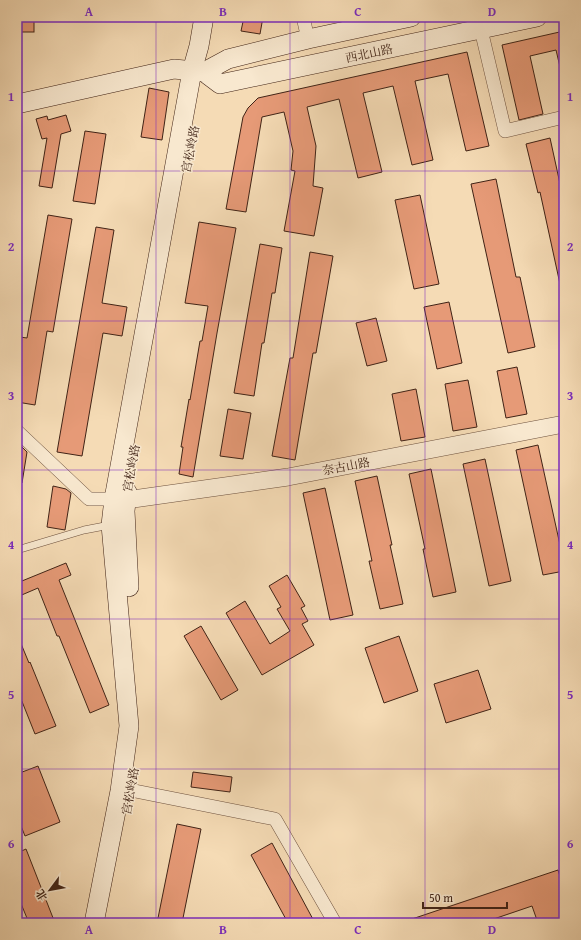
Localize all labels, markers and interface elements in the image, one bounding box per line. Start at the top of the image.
text: A [85,2,94,21]
text: B [219,2,227,21]
text: C [354,2,362,21]
text: D [488,2,496,21]
street label: 西北山路 [344,40,394,66]
text: 1 [8,87,14,106]
text: 1 [567,87,573,106]
street label: 宫松岭路 [177,124,203,174]
text: 2 [8,237,15,256]
text: 2 [567,237,574,256]
text: 3 [8,386,14,405]
text: 3 [567,386,573,405]
street label: 宫松岭路 [118,443,144,493]
street label: 奈古山路 [321,453,371,479]
text: 4 [8,535,15,554]
text: 4 [567,535,574,554]
text: 5 [8,685,15,704]
text: 5 [567,685,574,704]
street label: 宫松岭路 [117,766,143,816]
text: 6 [8,834,15,853]
text: 6 [567,834,574,853]
north arrow [30,870,70,910]
scale bar [423,884,507,910]
text: 北 [32,886,51,904]
text: 50 m [429,889,453,906]
text: A [85,920,94,939]
text: B [219,920,227,939]
text: C [354,920,362,939]
text: D [488,920,496,939]

